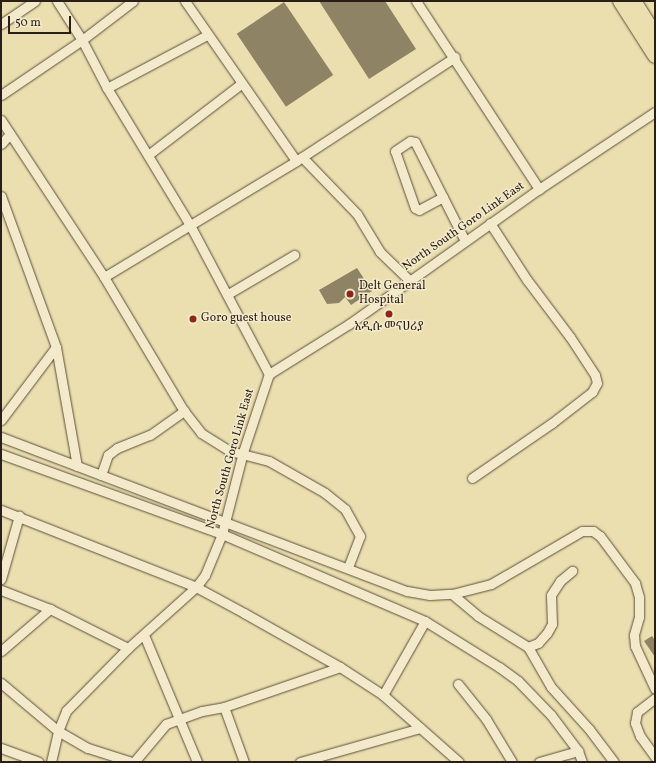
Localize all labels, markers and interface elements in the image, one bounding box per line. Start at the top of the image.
scale bar [10,8,73,34]
text: 50 m [15,15,41,31]
street label: North South Goro Link East [400,179,528,275]
place label: Delt General Hospital [359,280,426,308]
marker: Delt General Hospital [344,288,356,300]
marker: አዲሱ መናሀሪያ [384,309,394,319]
place label: Goro guest house [201,312,291,326]
marker: Goro guest house [188,314,198,324]
place label: አዲሱ መናሀሪያ [355,321,423,335]
street label: North South Goro Link East [204,387,258,531]

